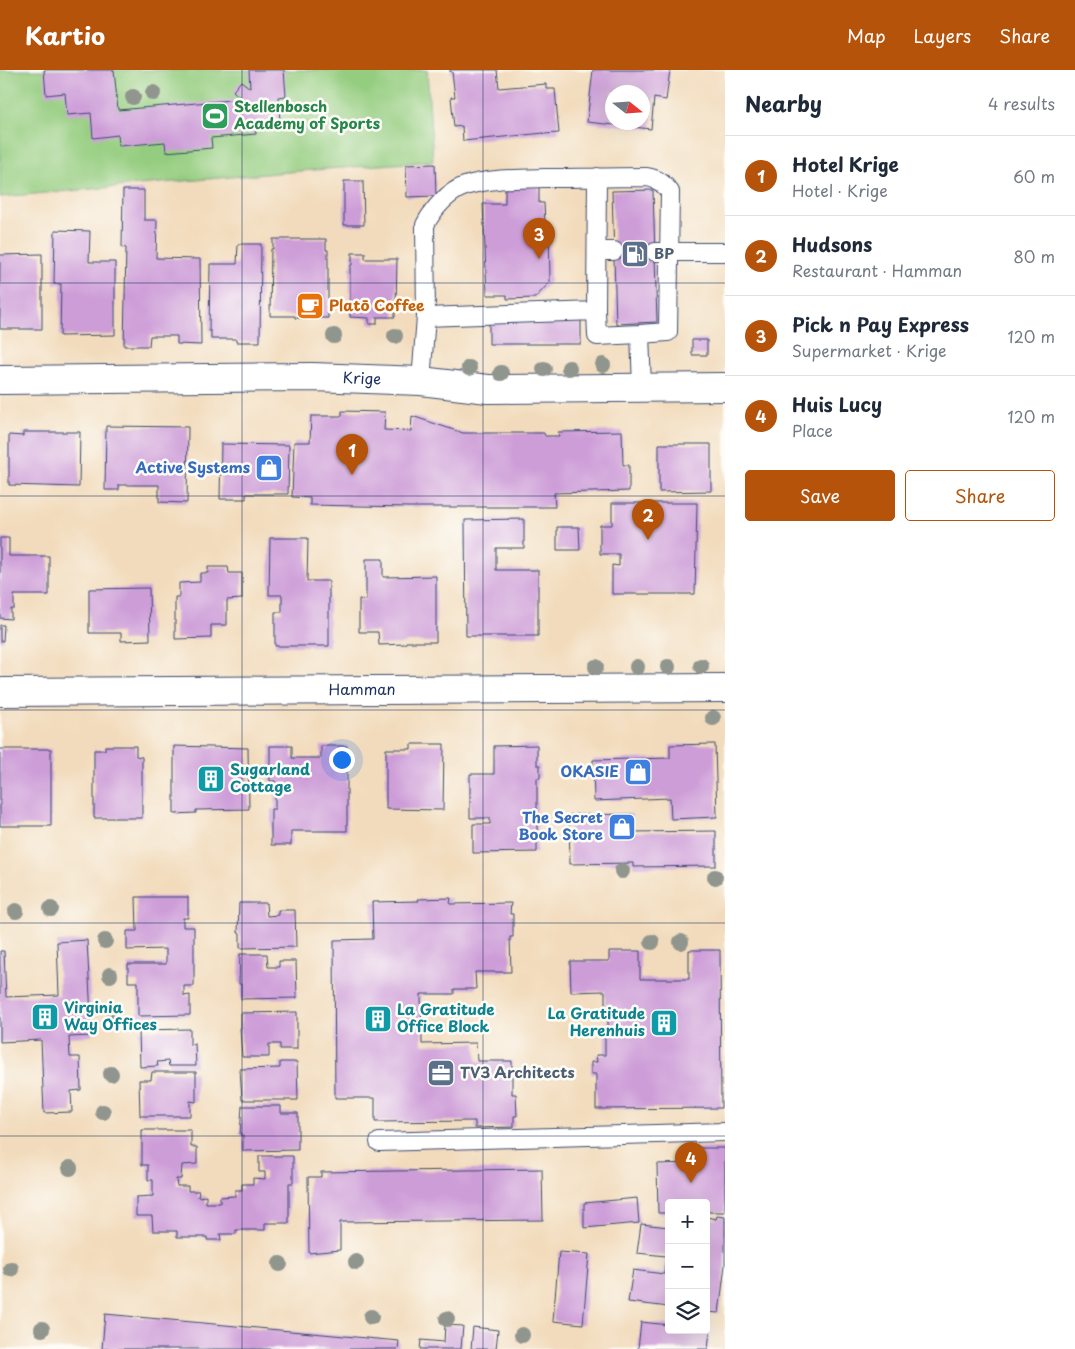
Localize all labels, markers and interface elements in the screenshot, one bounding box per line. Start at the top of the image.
text: Kartio [25,17,105,53]
text: Map [847,22,886,49]
text: Layers [914,22,971,49]
text: Share [999,22,1050,49]
north arrow [605,85,650,130]
text: Nearby [745,87,822,119]
text: 4 results [988,91,1055,115]
place label: Stellenbosch Academy of Sports [233,94,380,134]
sports icon: Stellenbosch Academy of Sports [200,101,230,131]
text: Hotel Krige [792,150,899,178]
text: 1 [757,164,765,188]
text: 60 m [1013,164,1055,188]
text: Hotel · Krige [792,178,888,202]
pin: 3 [523,218,555,259]
text: Hudsons [792,230,872,258]
fuel station icon: BP [620,239,650,269]
place label: BP [654,241,674,264]
text: 2 [755,244,767,268]
text: 80 m [1013,244,1055,268]
text: Restaurant · Hamman [792,258,962,282]
cafe icon: Platō Coffee [295,291,325,321]
place label: Platō Coffee [329,293,425,316]
text: Pick n Pay Express [792,310,969,338]
text: 3 [756,324,766,348]
text: 120 m [1008,324,1055,348]
text: Supermarket · Krige [792,338,946,362]
street label: Krige [342,365,382,390]
text: Huis Lucy [792,390,882,418]
text: 4 [756,404,766,428]
text: 120 m [1008,404,1055,428]
text: Place [792,418,833,442]
pin: 1 [336,434,368,475]
shop icon: Active Systems [254,453,284,483]
place label: Active Systems [135,455,250,478]
button: Save [745,470,895,521]
button: Share [905,470,1055,521]
pin: 2 [632,499,664,540]
street label: Hamman [328,677,396,700]
your location [329,747,355,773]
place label: Sugarland Cottage [230,757,310,797]
shop icon: OKASIE [623,757,653,787]
place label: OKASIE [561,759,619,782]
building icon: Sugarland Cottage [196,764,226,794]
place label: The Secret Book Store [518,805,603,845]
shop icon: The Secret Book Store [607,812,637,842]
place label: Virginia Way Offices [64,995,157,1035]
place label: La Gratitude Office Block [397,997,495,1037]
place label: La Gratitude Herenhuis [548,1001,645,1041]
building icon: Virginia Way Offices [30,1002,60,1032]
building icon: La Gratitude Office Block [363,1004,393,1034]
building icon: La Gratitude Herenhuis [649,1008,679,1038]
office icon: TV3 Architects [426,1058,456,1088]
place label: TV3 Architects [460,1060,575,1083]
pin: 4 [675,1142,707,1183]
map controls [665,1199,710,1334]
button: + [665,1199,710,1244]
button: − [665,1244,710,1289]
button: layers [665,1289,710,1334]

